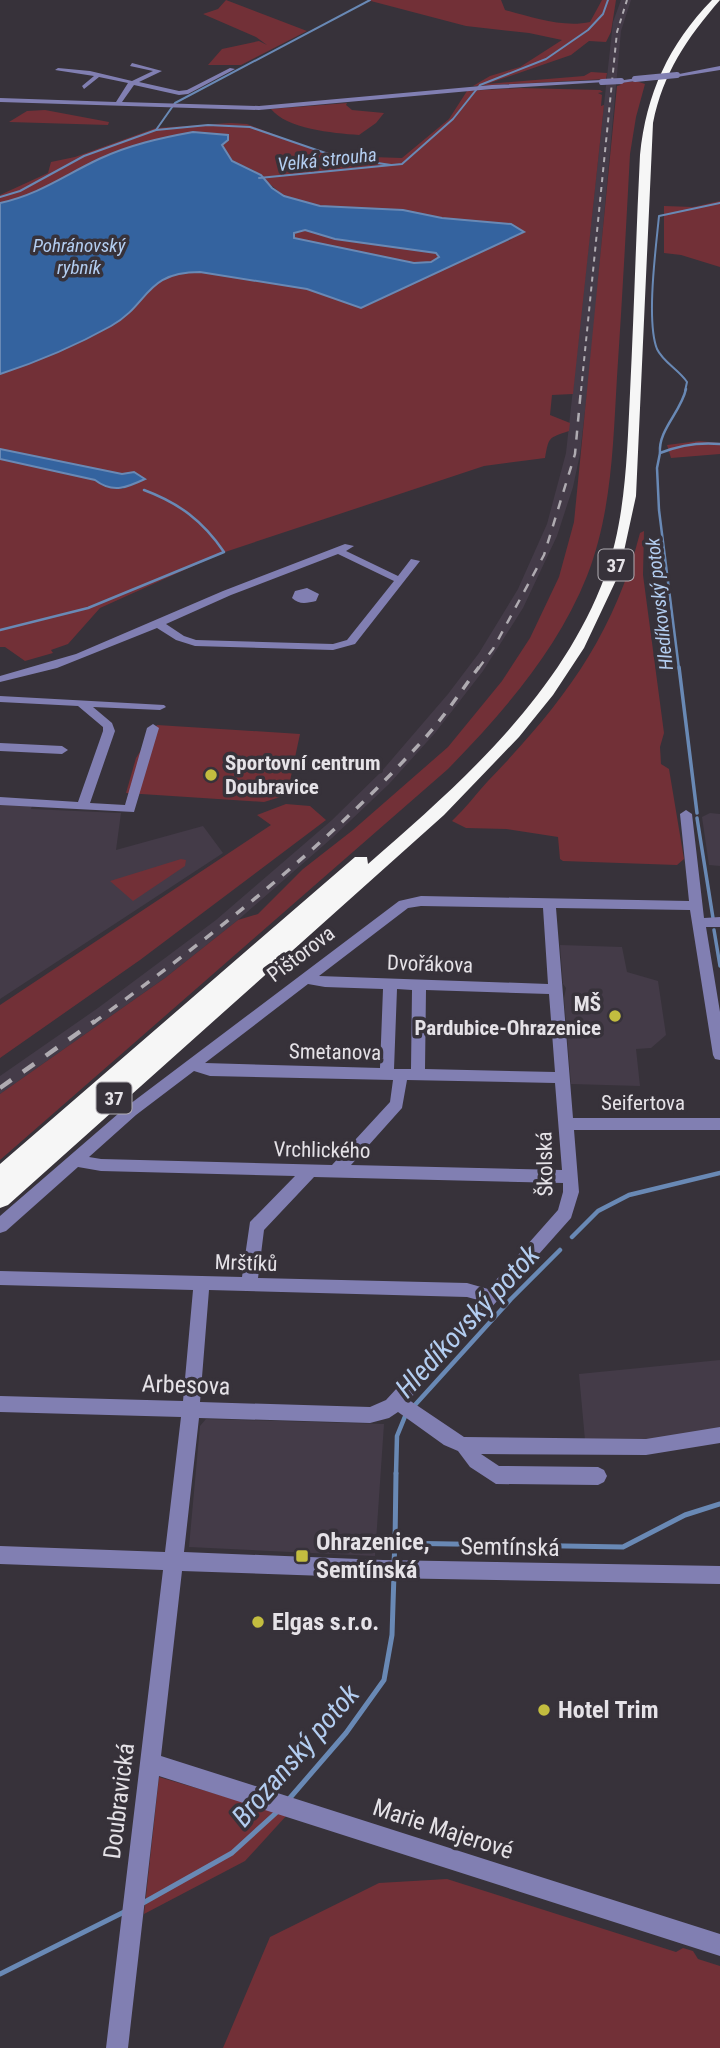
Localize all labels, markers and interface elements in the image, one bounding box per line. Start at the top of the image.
water label: Velká strouha [276,143,378,176]
water label: Pohránovský rybník [33,234,127,279]
water label: Hledíkovský potok [641,536,678,671]
road number: 37 [598,550,634,580]
place label: Sportovní centrum Doubravice [225,751,381,799]
marker: Sportovní centrum Doubravice [203,767,219,783]
street label: Pištorova [263,921,339,987]
street label: Dvořákova [387,951,473,977]
place label: MŠ Pardubice-Ohrazenice [415,992,601,1040]
marker: MŠ Pardubice-Ohrazenice [607,1008,623,1024]
street label: Smetanova [289,1039,381,1065]
road number: 37 [96,1082,132,1114]
street label: Seifertova [601,1091,685,1115]
street label: Školská [532,1131,558,1197]
street label: Vrchlického [273,1137,371,1163]
water label: Hledíkovský potok [388,1238,547,1404]
street label: Mrštíků [214,1250,278,1276]
street label: Arbesova [141,1369,231,1401]
place label: Ohrazenice, Semtínská [316,1528,430,1584]
street label: Semtínská [460,1532,560,1562]
marker: Ohrazenice, Semtínská [294,1548,310,1564]
place label: Elgas s.r.o. [272,1608,379,1636]
marker: Elgas s.r.o. [250,1614,266,1630]
water label: Brozanský potok [225,1677,366,1833]
place label: Hotel Trim [558,1696,658,1724]
marker: Hotel Trim [536,1702,552,1718]
street label: Doubravická [98,1741,140,1861]
street label: Marie Majerové [369,1793,517,1865]

